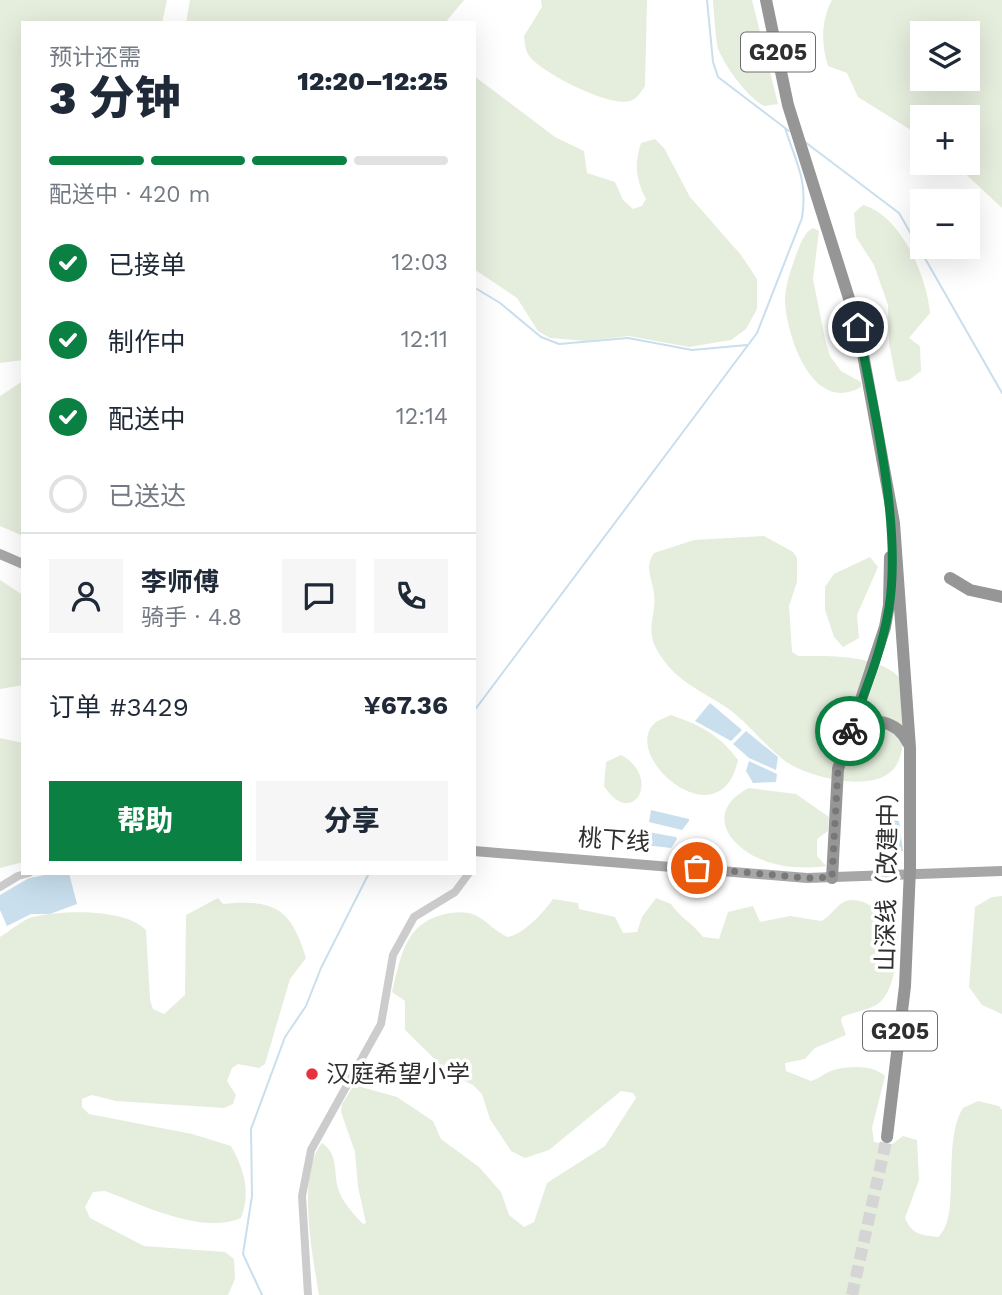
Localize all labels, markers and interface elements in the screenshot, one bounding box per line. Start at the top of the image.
map controls [910,21,980,259]
button: layers [910,21,980,91]
road number: G205 [741,32,815,72]
text: 预计还需 [49,44,141,71]
text: 12:20–12:25 [297,66,448,96]
text: 3 分钟 [49,71,181,125]
button: + [910,105,980,175]
text: 配送中 · 420 m [49,181,210,208]
button: − [910,189,980,259]
icon: check [49,244,87,282]
text: 12:03 [392,249,448,276]
text: 已接单 [108,250,186,280]
pin [828,297,888,357]
icon: home [839,308,877,346]
icon: check [49,321,87,359]
text: 12:11 [401,326,448,353]
text: 制作中 [108,327,186,357]
icon: check [49,398,87,436]
text: 12:14 [396,403,448,430]
text: 配送中 [108,404,186,434]
text: 已送达 [108,481,186,511]
button: person [49,559,123,633]
button: chat [282,559,356,633]
button: phone [374,559,448,633]
text: 李师傅 [141,567,219,597]
text: 骑手 · 4.8 [141,604,242,631]
text: ¥67.36 [364,690,448,720]
text: 订单 #3429 [49,692,189,722]
courier [815,696,885,766]
icon: bike [831,712,869,750]
street label: 山深线（改建中） [871,779,903,971]
button: 帮助 [49,781,242,861]
button: 分享 [256,781,448,861]
street label: 桃下线 [577,824,651,856]
pin [667,838,727,898]
icon: bag [678,849,716,887]
road number: G205 [863,1012,937,1050]
place label: 汉庭希望小学 [326,1060,470,1088]
marker: 汉庭希望小学 [304,1066,320,1082]

